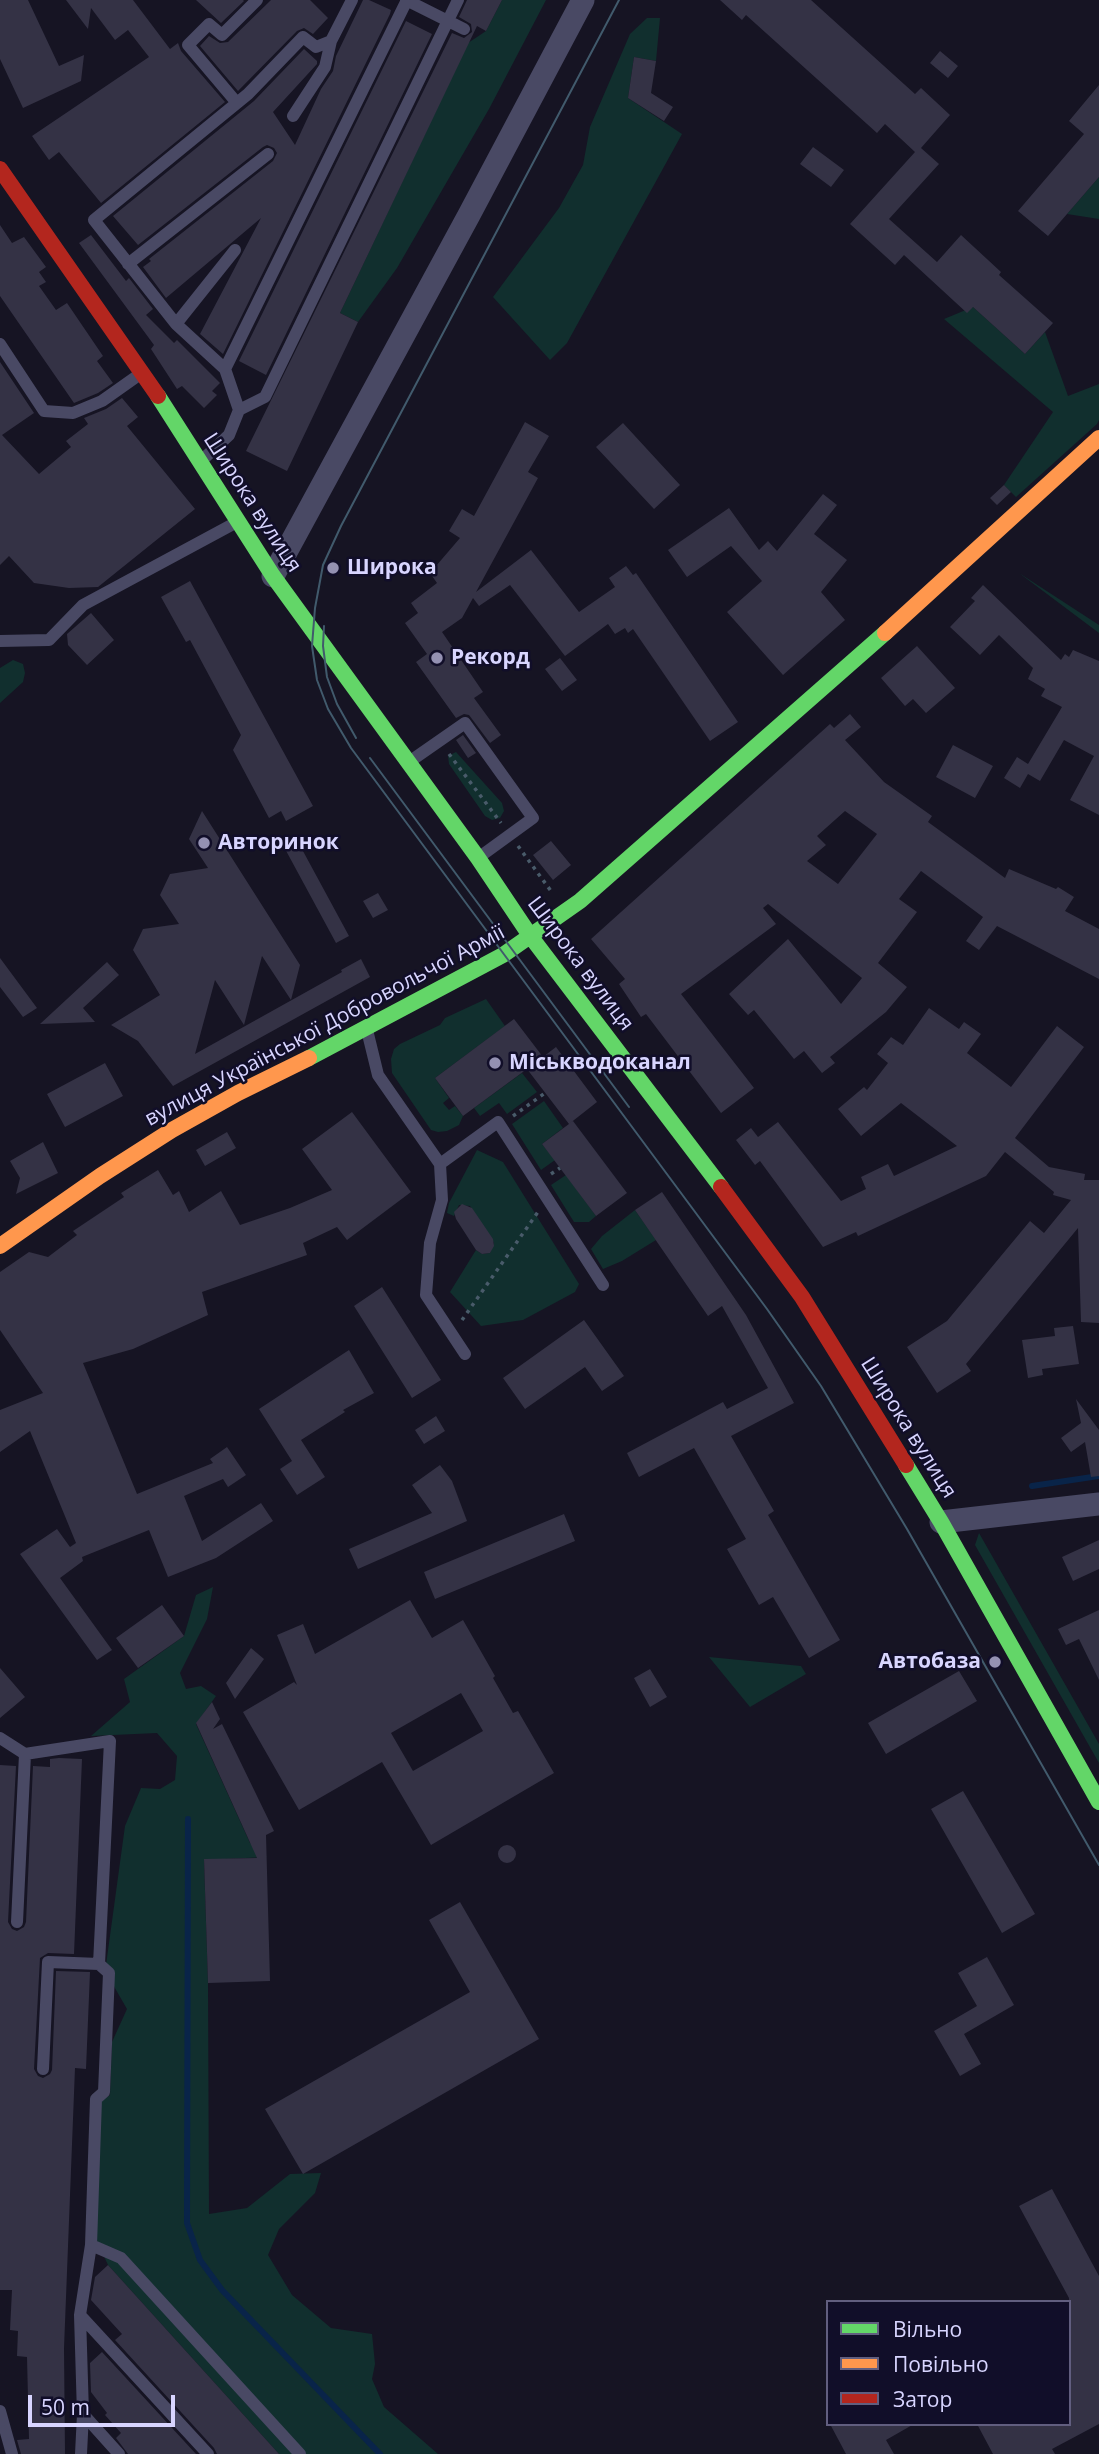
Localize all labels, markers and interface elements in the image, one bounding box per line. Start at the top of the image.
street label: Широка вулиця [198,429,306,577]
place label: Широка [347,555,437,581]
marker: Широка [325,560,341,576]
place label: Рекорд [451,645,530,671]
marker: Рекорд [429,650,445,666]
place label: Авторинок [218,830,339,856]
marker: Авторинок [196,835,212,851]
street label: Широка вулиця [521,892,639,1036]
street label: вулиця Української Добровольчої Армії [141,920,509,1132]
place label: Міськводоканал [509,1050,691,1076]
marker: Міськводоканал [487,1055,503,1071]
street label: Широка вулиця [855,1353,961,1503]
place label: Автобаза [879,1649,981,1675]
marker: Автобаза [987,1654,1003,1670]
legend [826,2300,1071,2426]
text: Вільно [893,2315,962,2343]
text: Повільно [893,2350,989,2378]
scale bar [32,2380,178,2424]
text: Затор [893,2385,952,2413]
text: 50 m [41,2393,90,2421]

